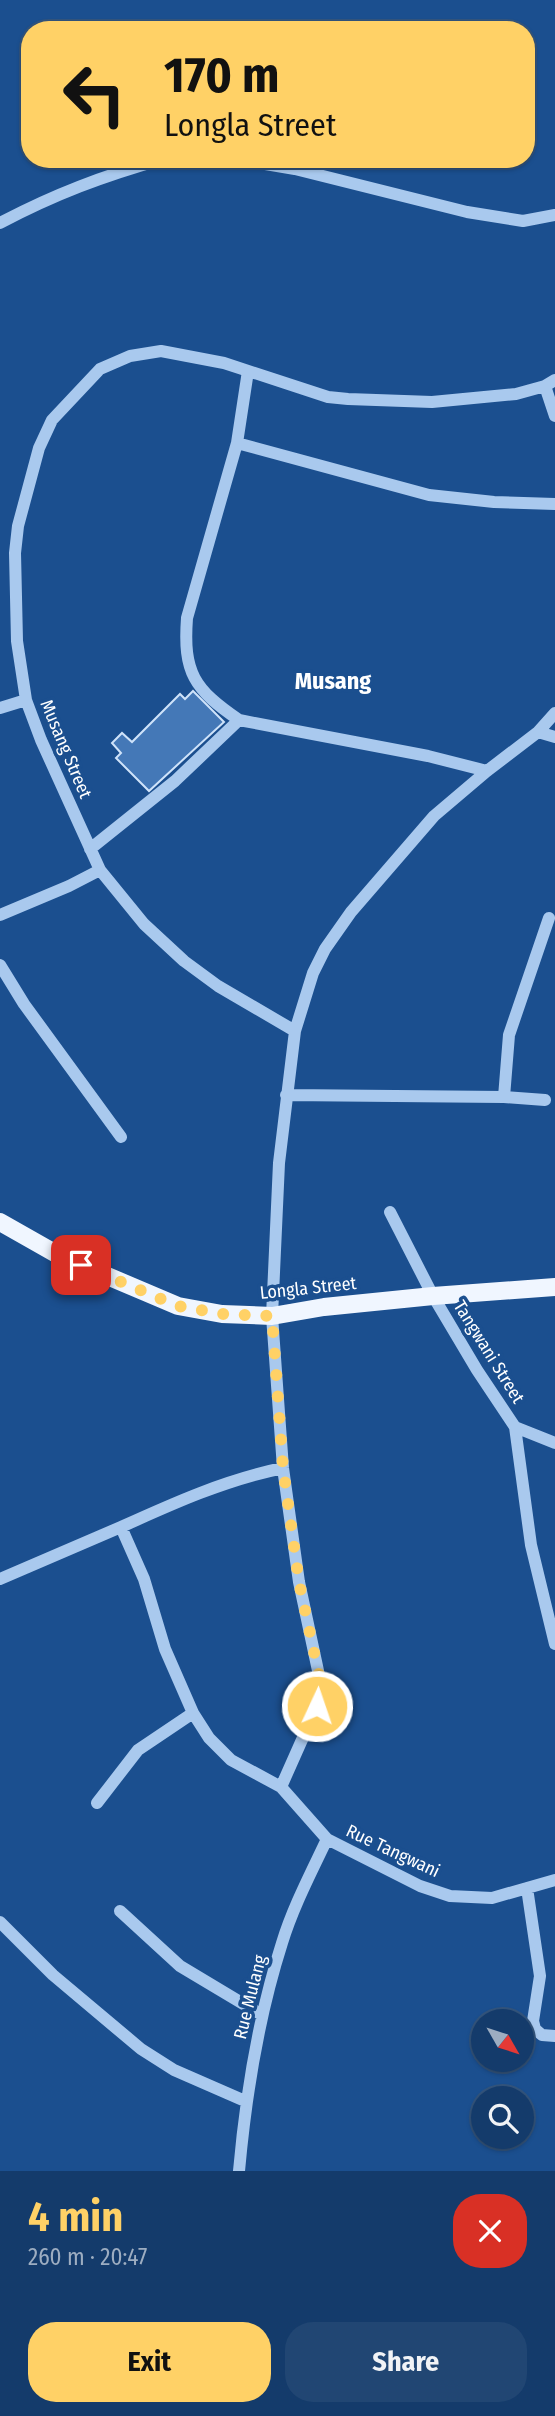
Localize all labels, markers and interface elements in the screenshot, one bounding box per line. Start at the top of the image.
text: 170 m [164,46,280,105]
icon: left [49,49,140,140]
text: Longla Street [164,106,336,144]
district label: Musang [295,667,371,695]
street label: Musang Street [35,696,97,802]
pin [51,1235,111,1295]
icon: arrive [62,1246,100,1284]
street label: Longla Street [259,1272,357,1304]
street label: Tangwani Street [449,1297,529,1408]
position arrow [280,1669,354,1743]
street label: Rue Tangwani [343,1820,443,1882]
street label: Rue Mulang [229,1952,271,2041]
north arrow [471,2009,534,2072]
map controls [471,2009,534,2149]
button: search [471,2086,534,2149]
text: 4 min [28,2192,123,2242]
button: close [453,2194,527,2268]
text: 260 m · 20:47 [28,2243,147,2271]
button: Exit [28,2322,271,2402]
button: Share [285,2322,527,2402]

